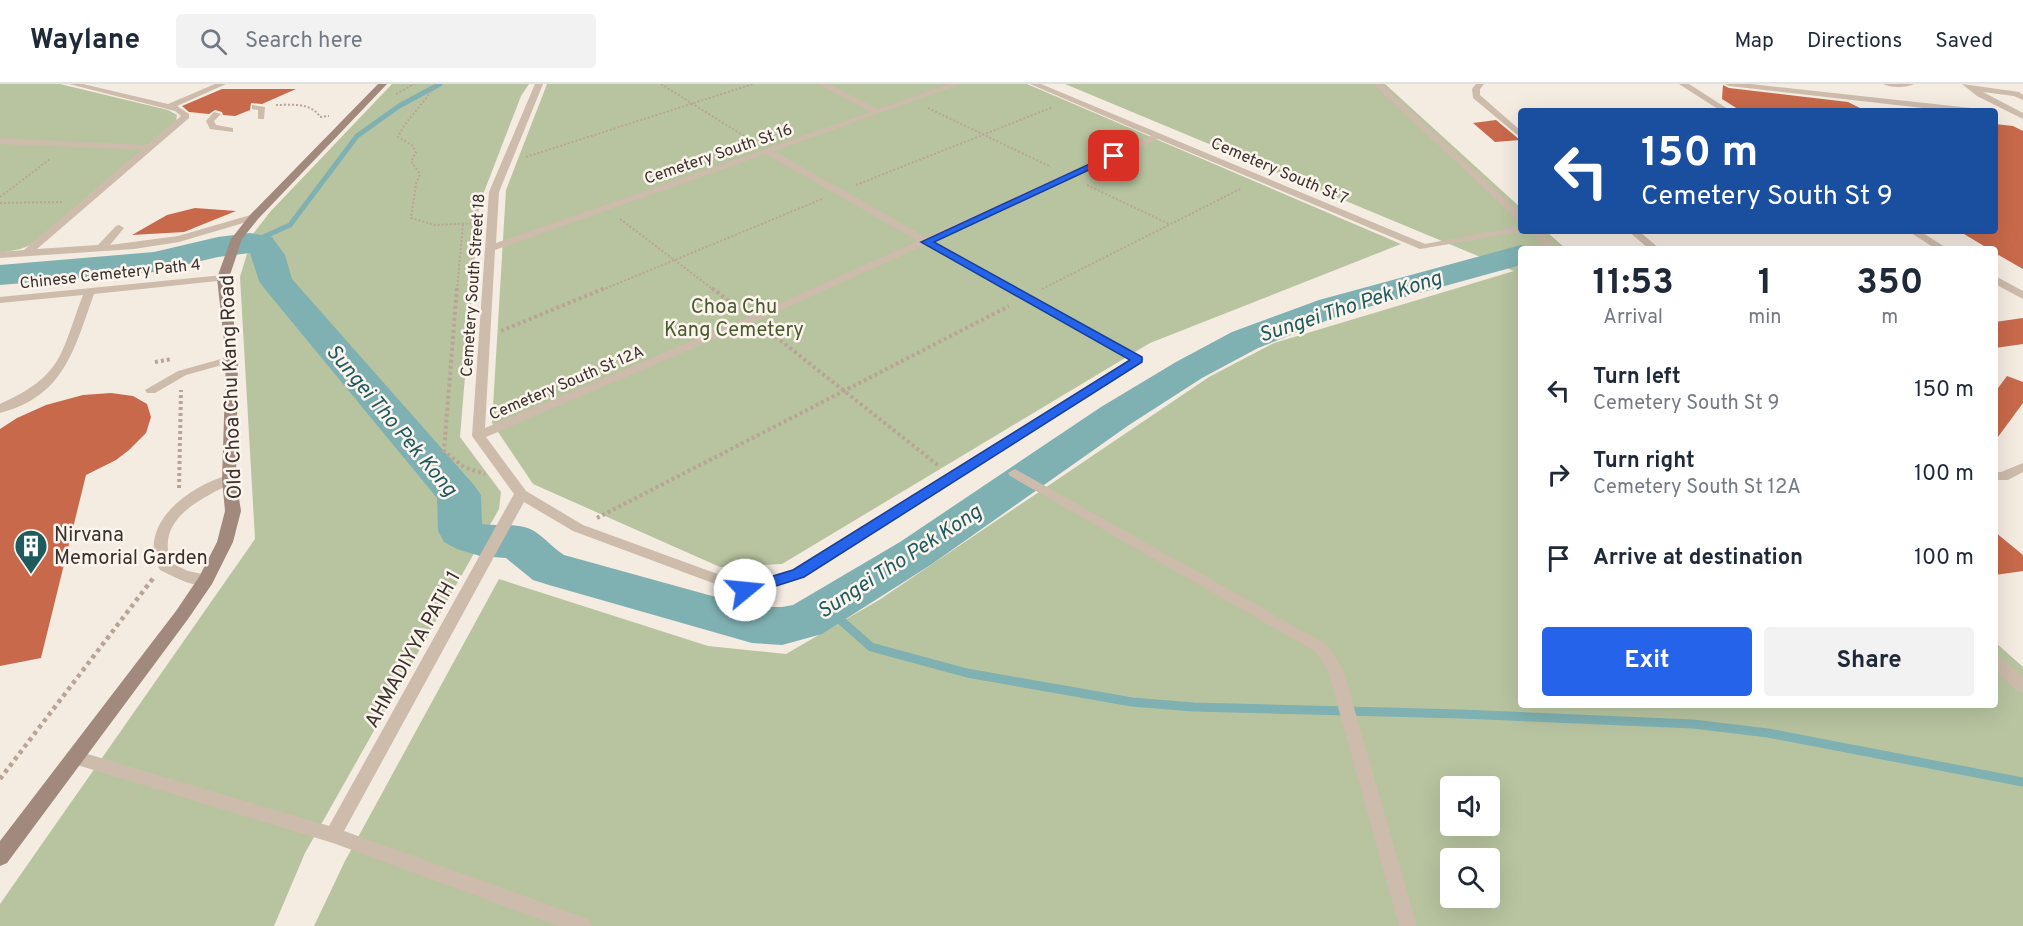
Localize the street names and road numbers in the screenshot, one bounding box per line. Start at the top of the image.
street label: Cemetery South St 16 [642,120,795,190]
street label: Cemetery South St 7 [1207,134,1351,210]
street label: Cemetery South Street 18 [458,193,490,378]
street label: Chinese Cemetery Path 4 [19,256,202,294]
street label: Old Choa Chu Kang Road [215,274,249,500]
street label: Cemetery South St 12A [486,342,647,426]
street label: AHMADIYYA PATH 1 [360,567,468,733]

